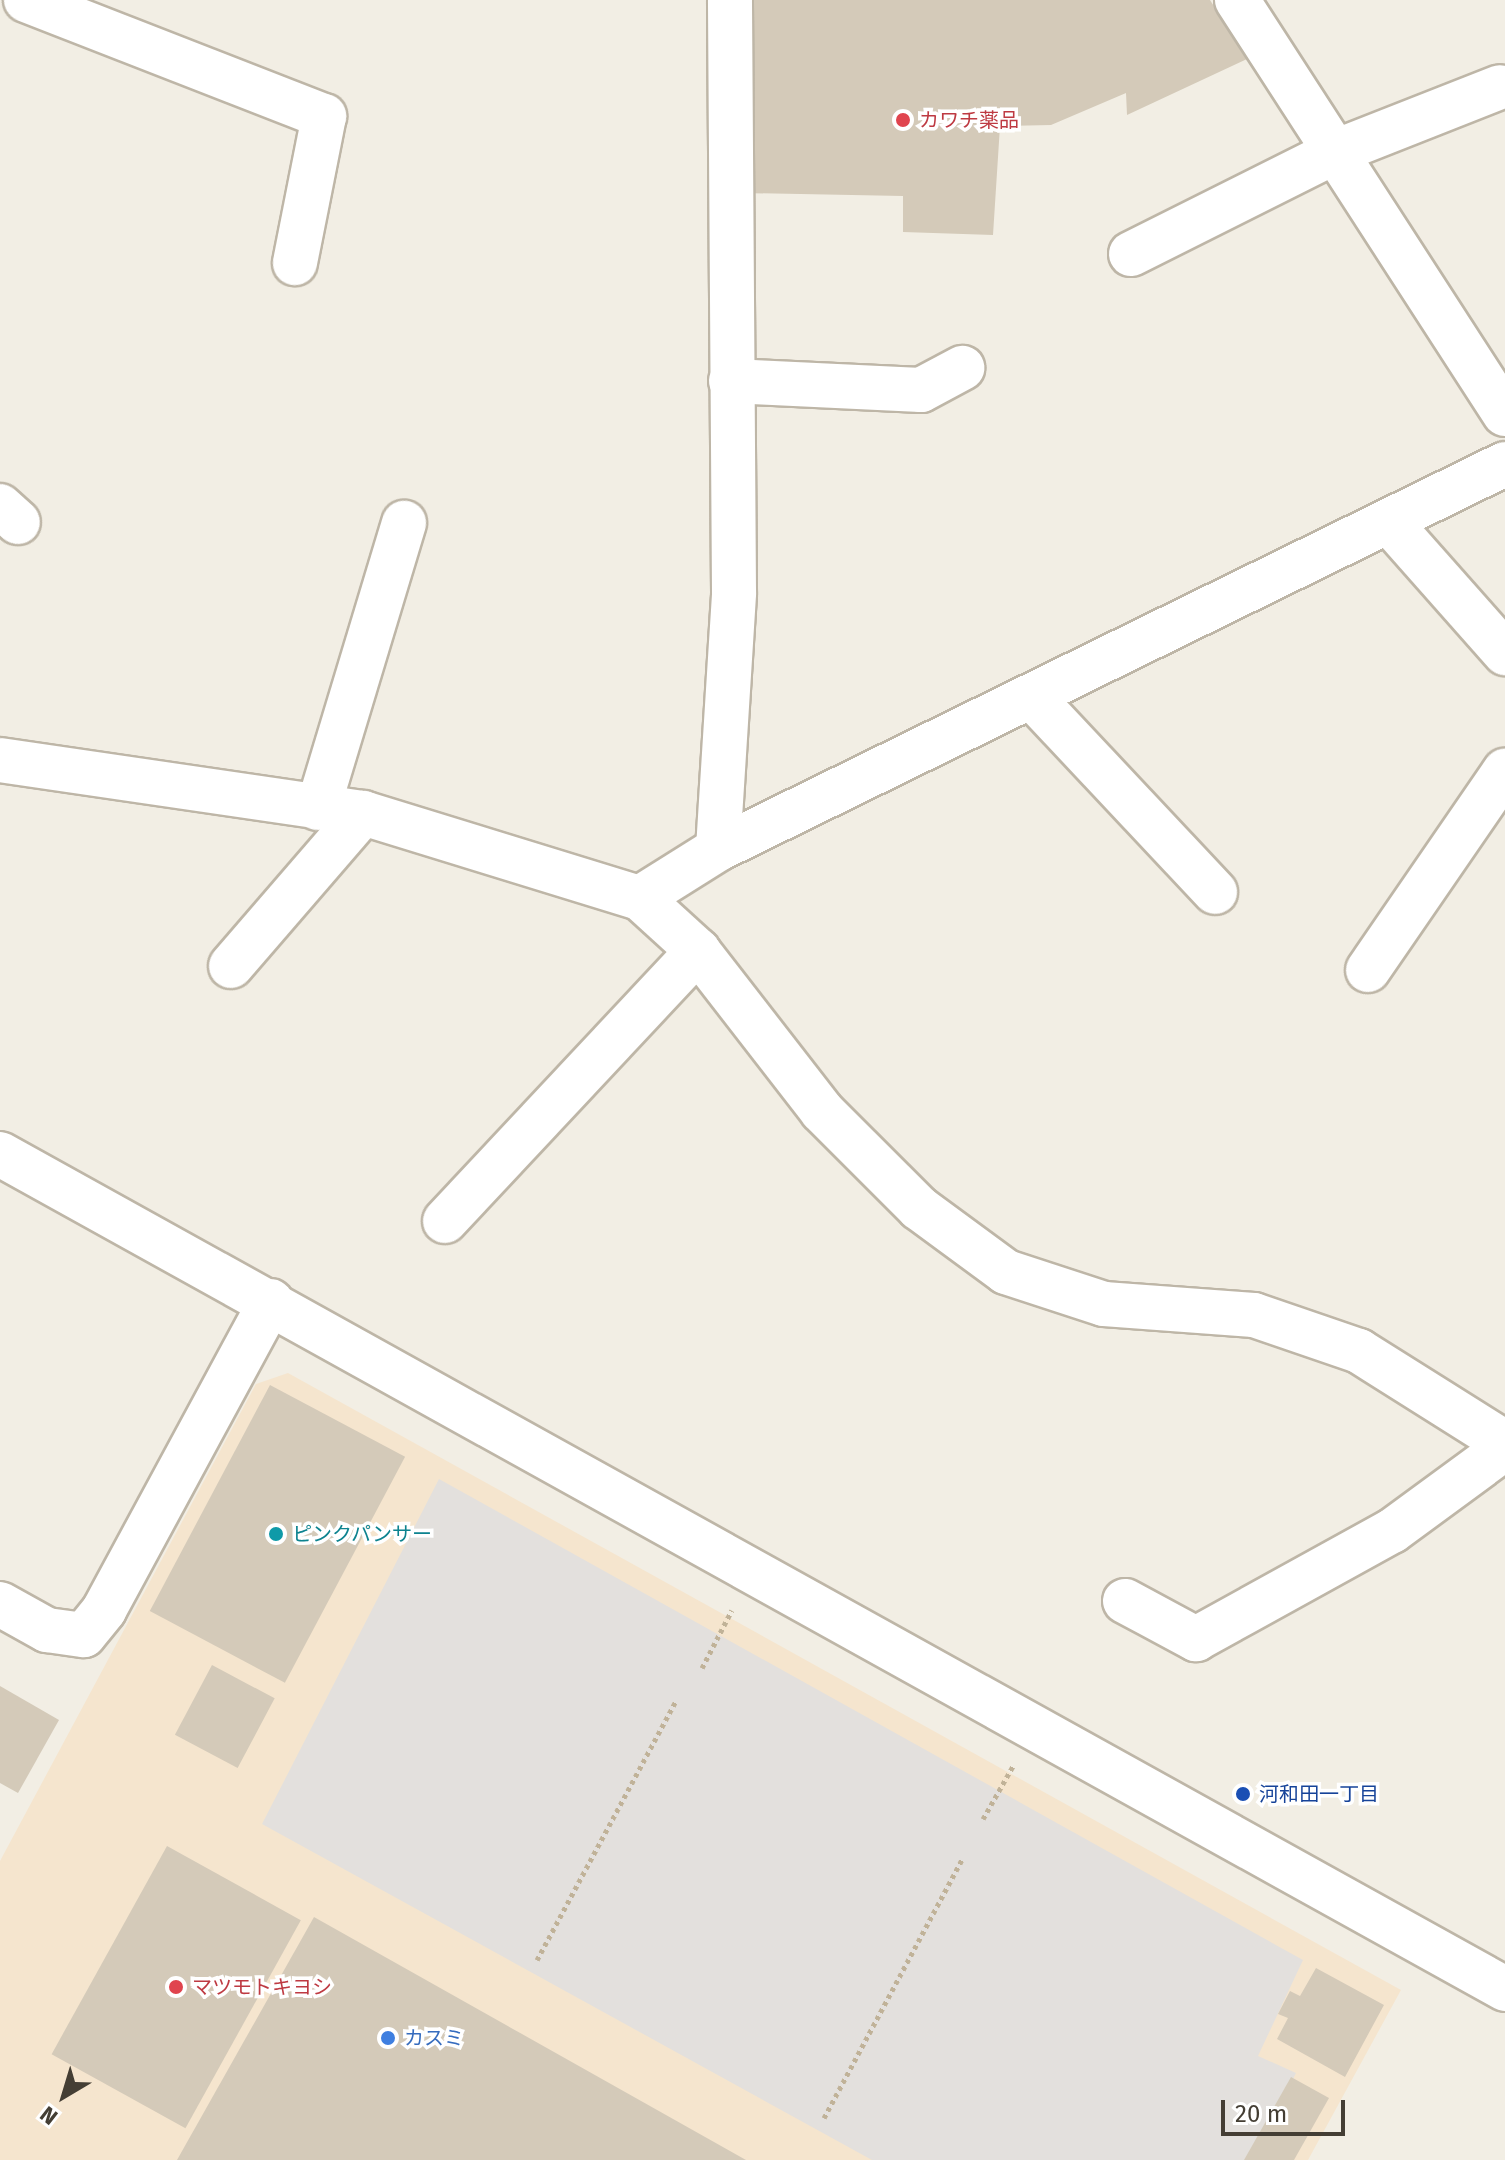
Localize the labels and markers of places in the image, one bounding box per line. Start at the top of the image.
place label: カワチ薬品 [919,108,1019,132]
marker: カワチ薬品 [894,111,912,129]
place label: ピンクパンサー [292,1522,432,1546]
marker: ピンクパンサー [267,1525,285,1543]
place label: 河和田一丁目 [1259,1782,1379,1806]
marker: 河和田一丁目 [1234,1785,1252,1803]
place label: マツモトキヨシ [192,1975,332,1999]
marker: マツモトキヨシ [167,1978,185,1996]
place label: カスミ [404,2026,464,2050]
marker: カスミ [379,2029,397,2047]

